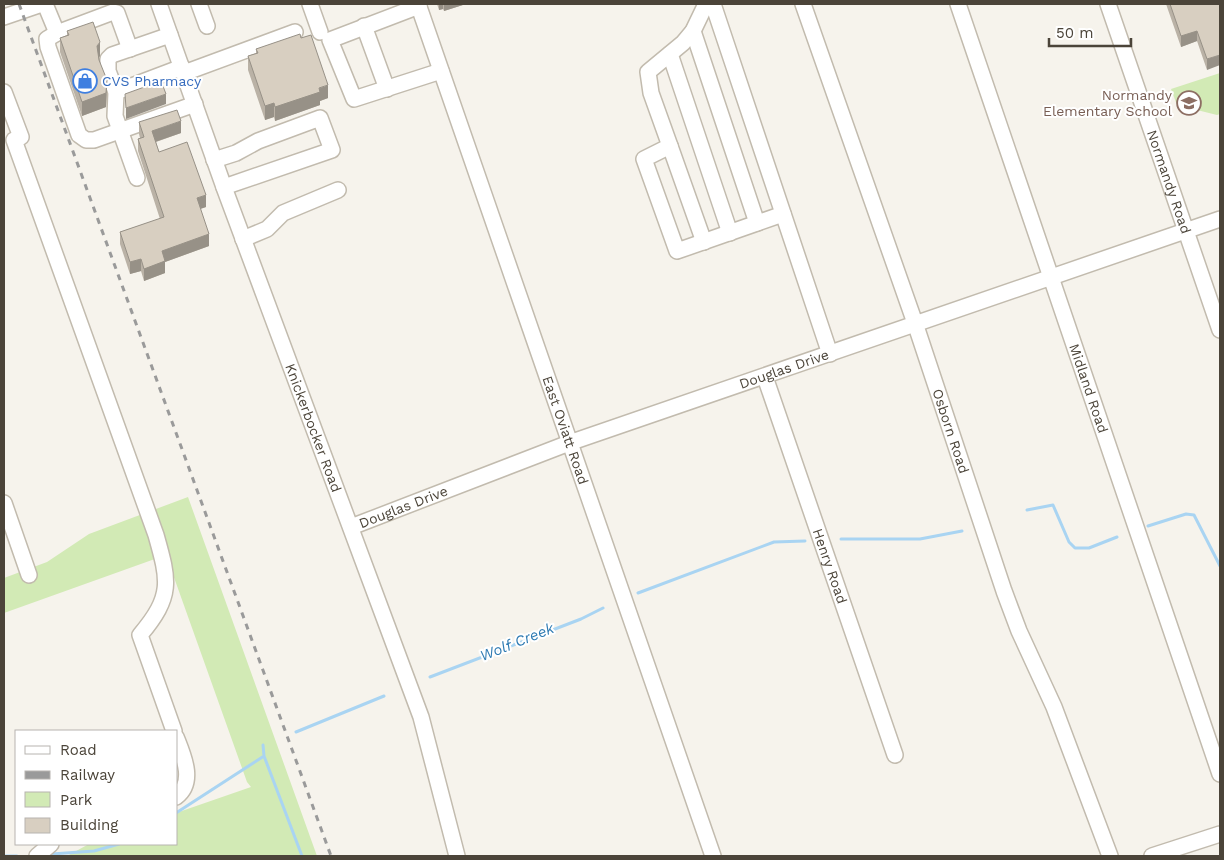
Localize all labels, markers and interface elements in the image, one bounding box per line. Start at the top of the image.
scale bar [1049,15,1132,47]
text: 50 m [1056,24,1093,42]
shop icon: CVS Pharmacy [72,68,98,94]
place label: CVS Pharmacy [102,73,202,89]
place label: Normandy Elementary School [1043,87,1173,119]
school or university icon: Normandy Elementary School [1176,90,1202,116]
street label: Normandy Road [1144,128,1194,236]
street label: Midland Road [1066,342,1111,435]
street label: Douglas Drive [737,346,831,392]
street label: Knickerbocker Road [282,361,345,494]
street label: East Oviatt Road [539,374,592,487]
street label: Osborn Road [929,387,972,476]
street label: Douglas Drive [357,483,450,531]
street label: Henry Road [810,526,850,606]
water label: Wolf Creek [477,619,557,665]
legend [15,730,178,845]
text: Road [60,741,97,759]
text: Railway [60,766,115,784]
text: Park [60,791,93,809]
text: Building [60,816,118,834]

